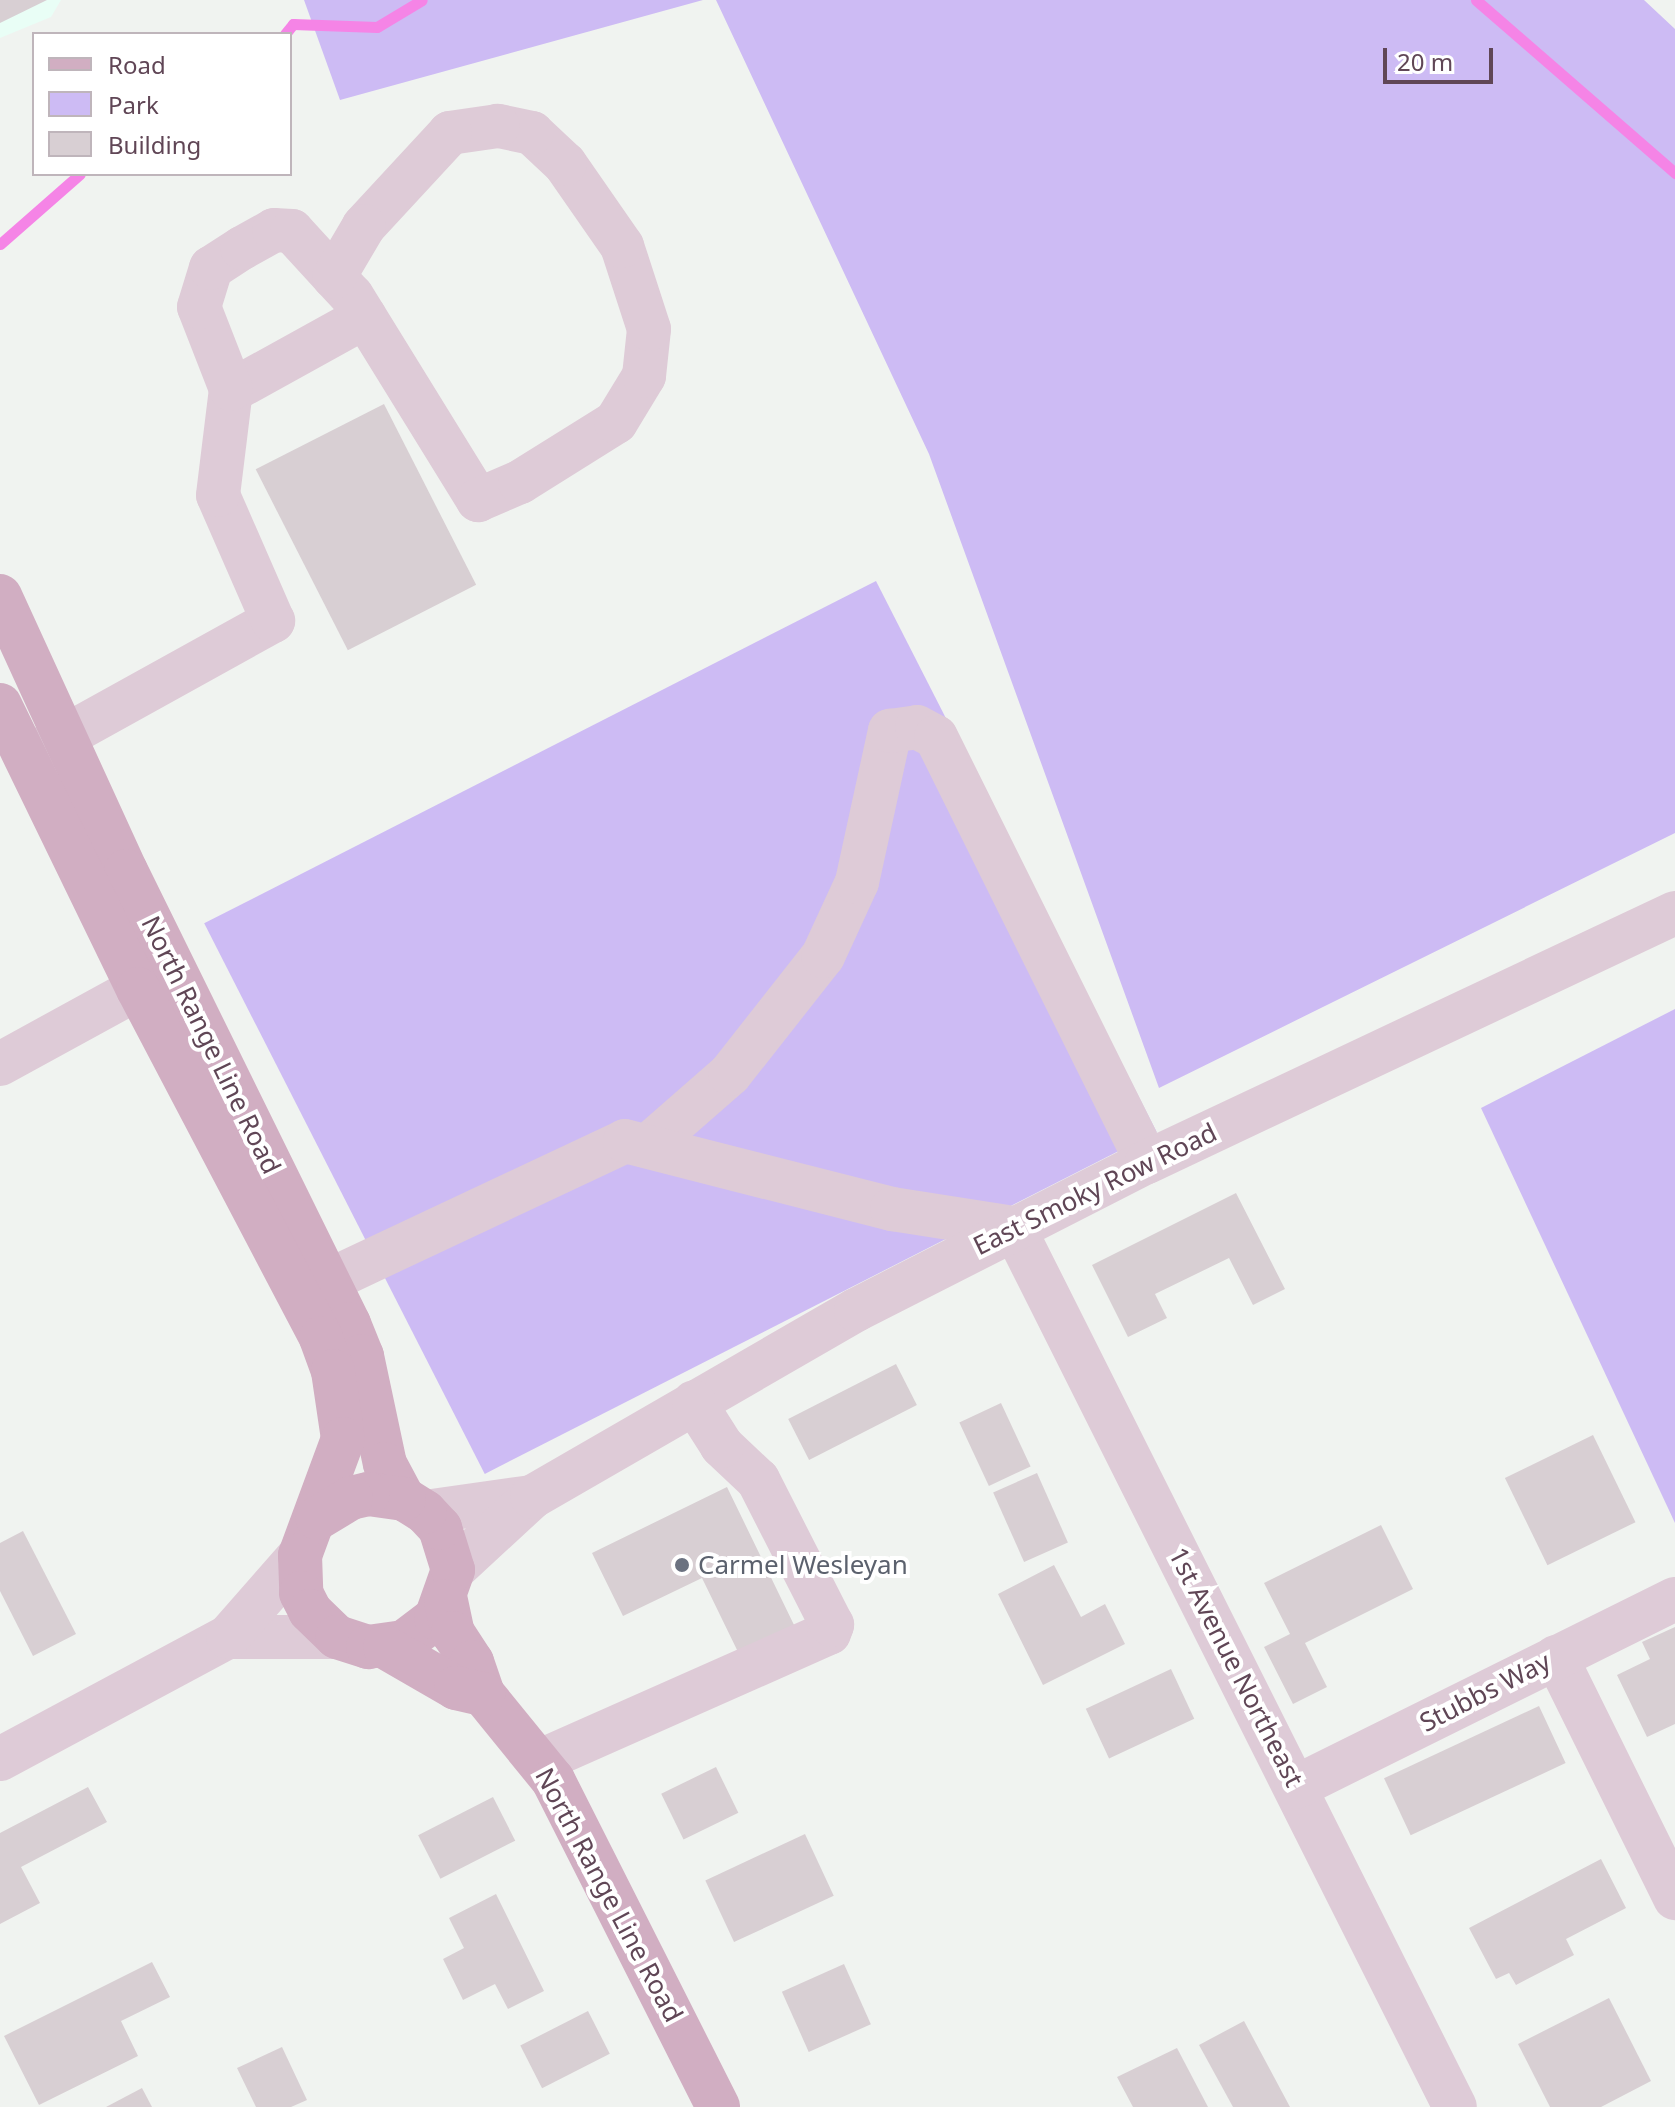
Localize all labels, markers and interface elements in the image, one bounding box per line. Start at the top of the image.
legend [32,32,292,176]
scale bar [1387,32,1497,82]
text: 20 m [1397,45,1453,78]
text: Road [108,48,166,81]
text: Park [108,88,159,121]
text: Building [108,128,201,161]
street label: North Range Line Road [135,911,287,1179]
street label: East Smoky Row Road [968,1116,1222,1262]
street label: 1st Avenue Northeast [1162,1542,1310,1792]
place label: Carmel Wesleyan [698,1549,908,1581]
marker: Carmel Wesleyan [673,1556,691,1574]
street label: Stubbs Way [1414,1646,1556,1738]
street label: North Range Line Road [529,1763,689,2027]

